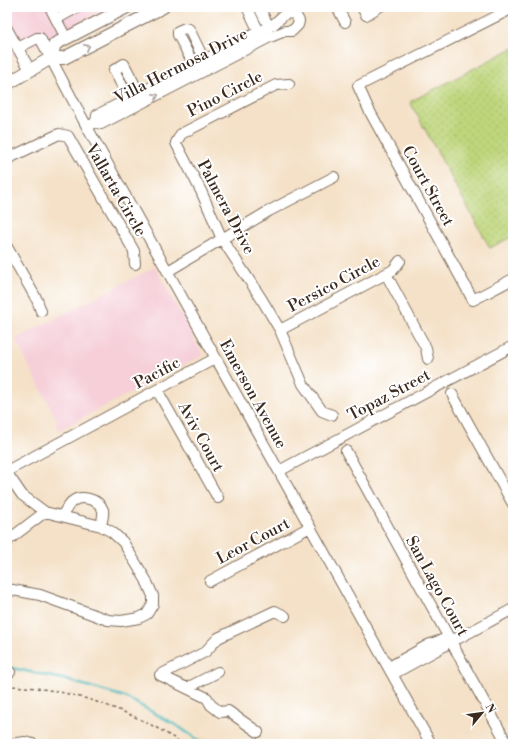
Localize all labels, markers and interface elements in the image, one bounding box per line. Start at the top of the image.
street label: Villa Hermosa Drive [110,24,251,109]
one-way arrow [83,44,90,51]
street label: Pino Circle [184,67,266,121]
one-way arrow [152,94,159,101]
street label: Vallarta Circle [81,139,151,240]
street label: Court Street [398,142,458,230]
street label: Palmera Drive [193,156,259,258]
street label: Persico Circle [285,251,383,317]
street label: Emerson Avenue [215,336,291,452]
street label: Pacific [130,353,184,393]
street label: Topaz Street [344,365,434,425]
street label: Aviv Court [173,398,229,476]
street label: Leor Court [213,513,293,569]
street label: San Lago Court [401,532,473,640]
north arrow [462,693,502,733]
text: N [482,701,498,716]

